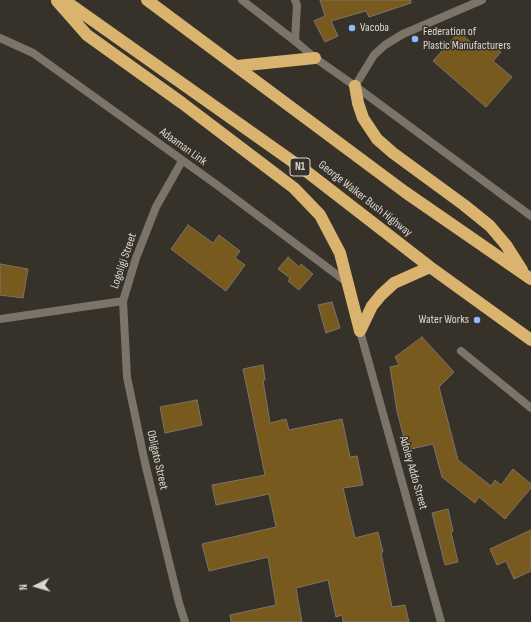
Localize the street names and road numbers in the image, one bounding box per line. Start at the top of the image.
street label: Adaaman Link [157,125,209,169]
road number: N1 [290,158,310,176]
street label: George Walker Bush Highway [315,158,415,240]
street label: Logoligi Street [108,231,140,291]
street label: Obligato Street [143,429,171,491]
street label: Adoley Addo Street [396,435,430,511]

